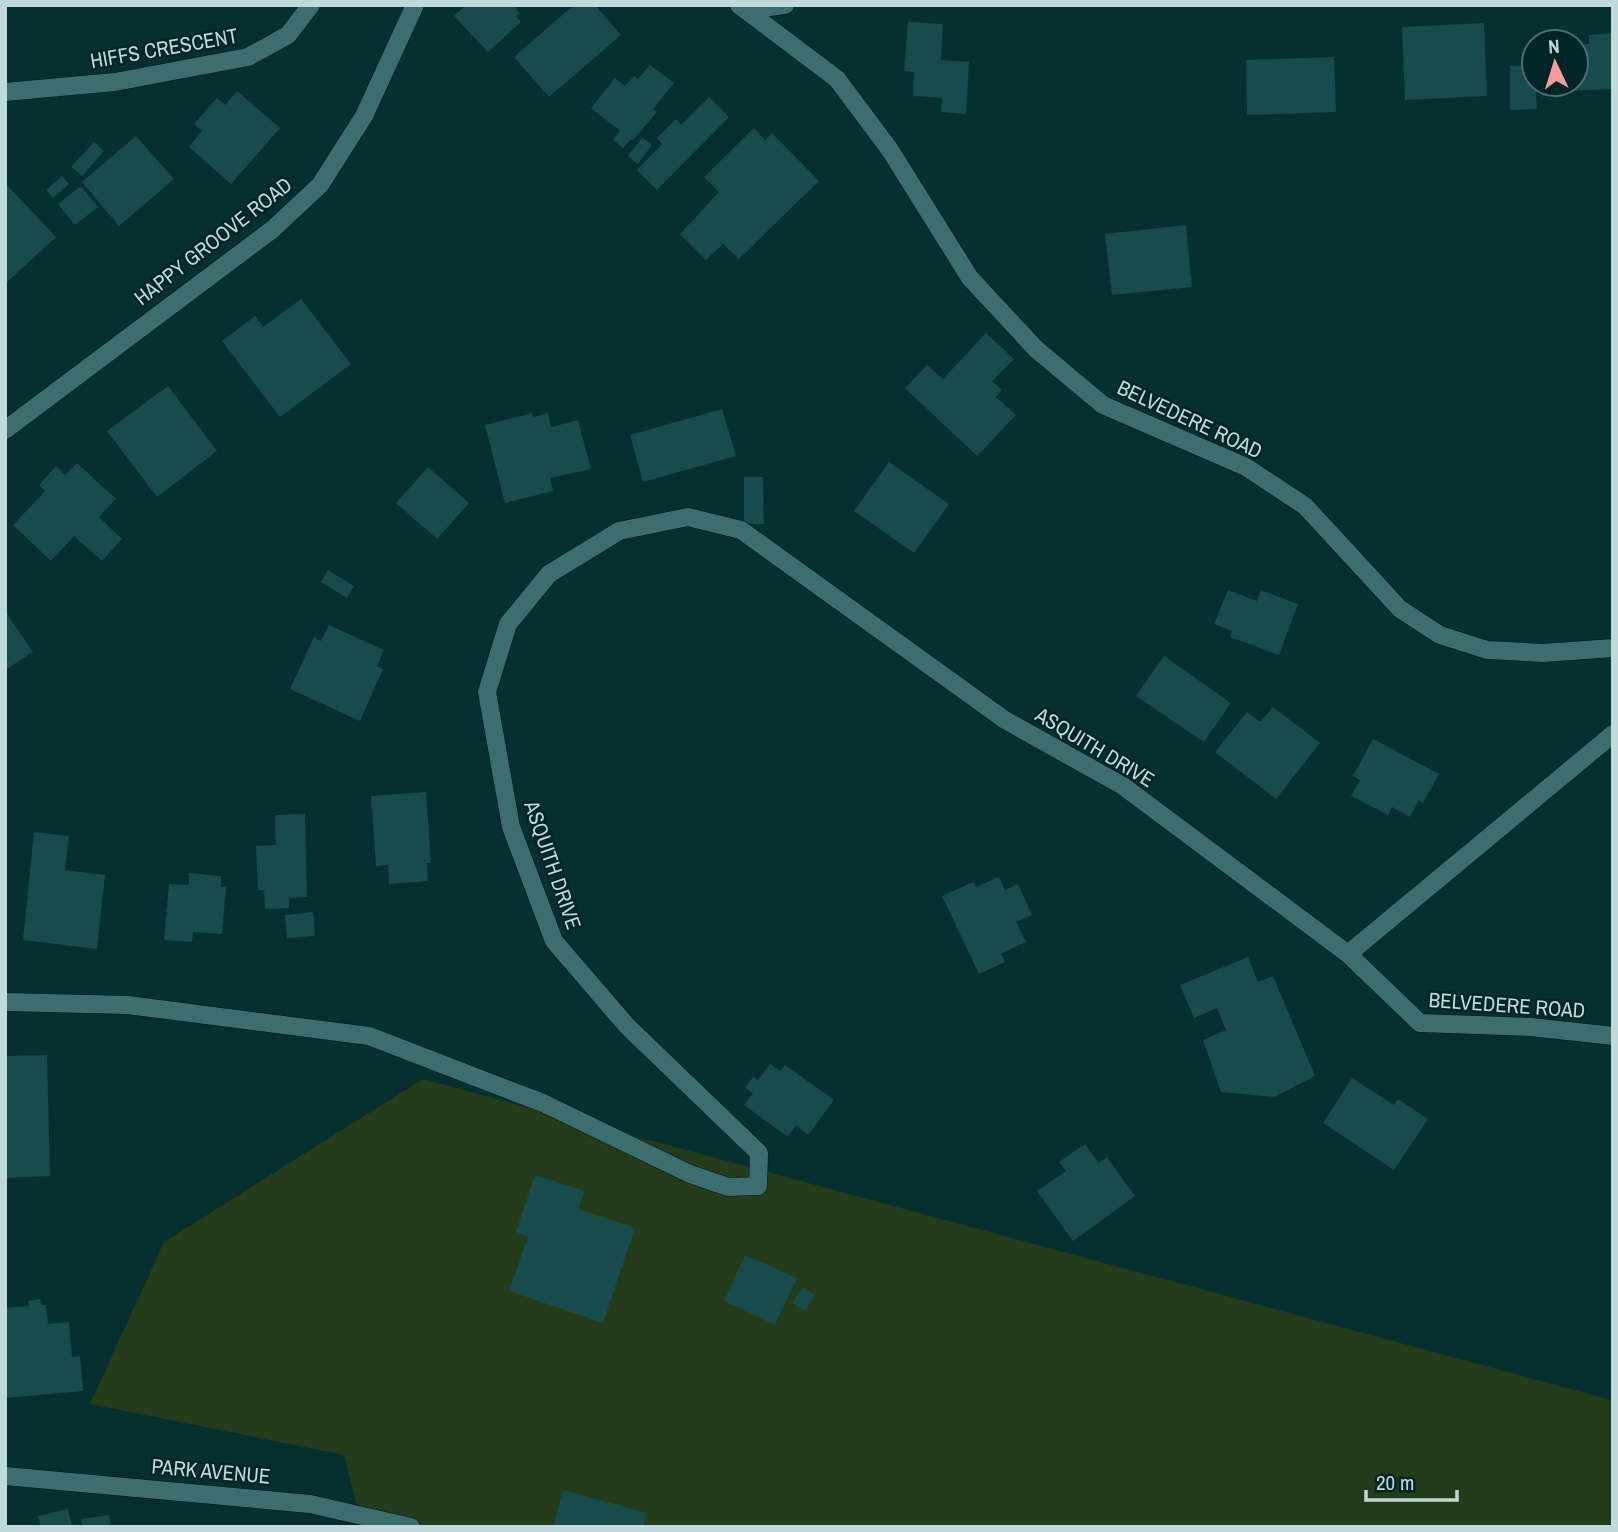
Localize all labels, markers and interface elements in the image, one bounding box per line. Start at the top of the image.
street label: HIFFS CRESCENT [88,21,240,75]
north arrow [1520,28,1590,98]
text: N [1547,33,1560,59]
street label: HAPPY GROOVE ROAD [128,170,298,312]
street label: BELVEDERE ROAD [1113,373,1267,465]
street label: ASQUITH DRIVE [1029,700,1160,794]
street label: ASQUITH DRIVE [517,796,589,933]
street label: BELVEDERE ROAD [1428,985,1586,1025]
street label: PARK AVENUE [150,1451,272,1491]
scale bar [1366,1458,1457,1502]
text: 20 m [1376,1468,1414,1497]

